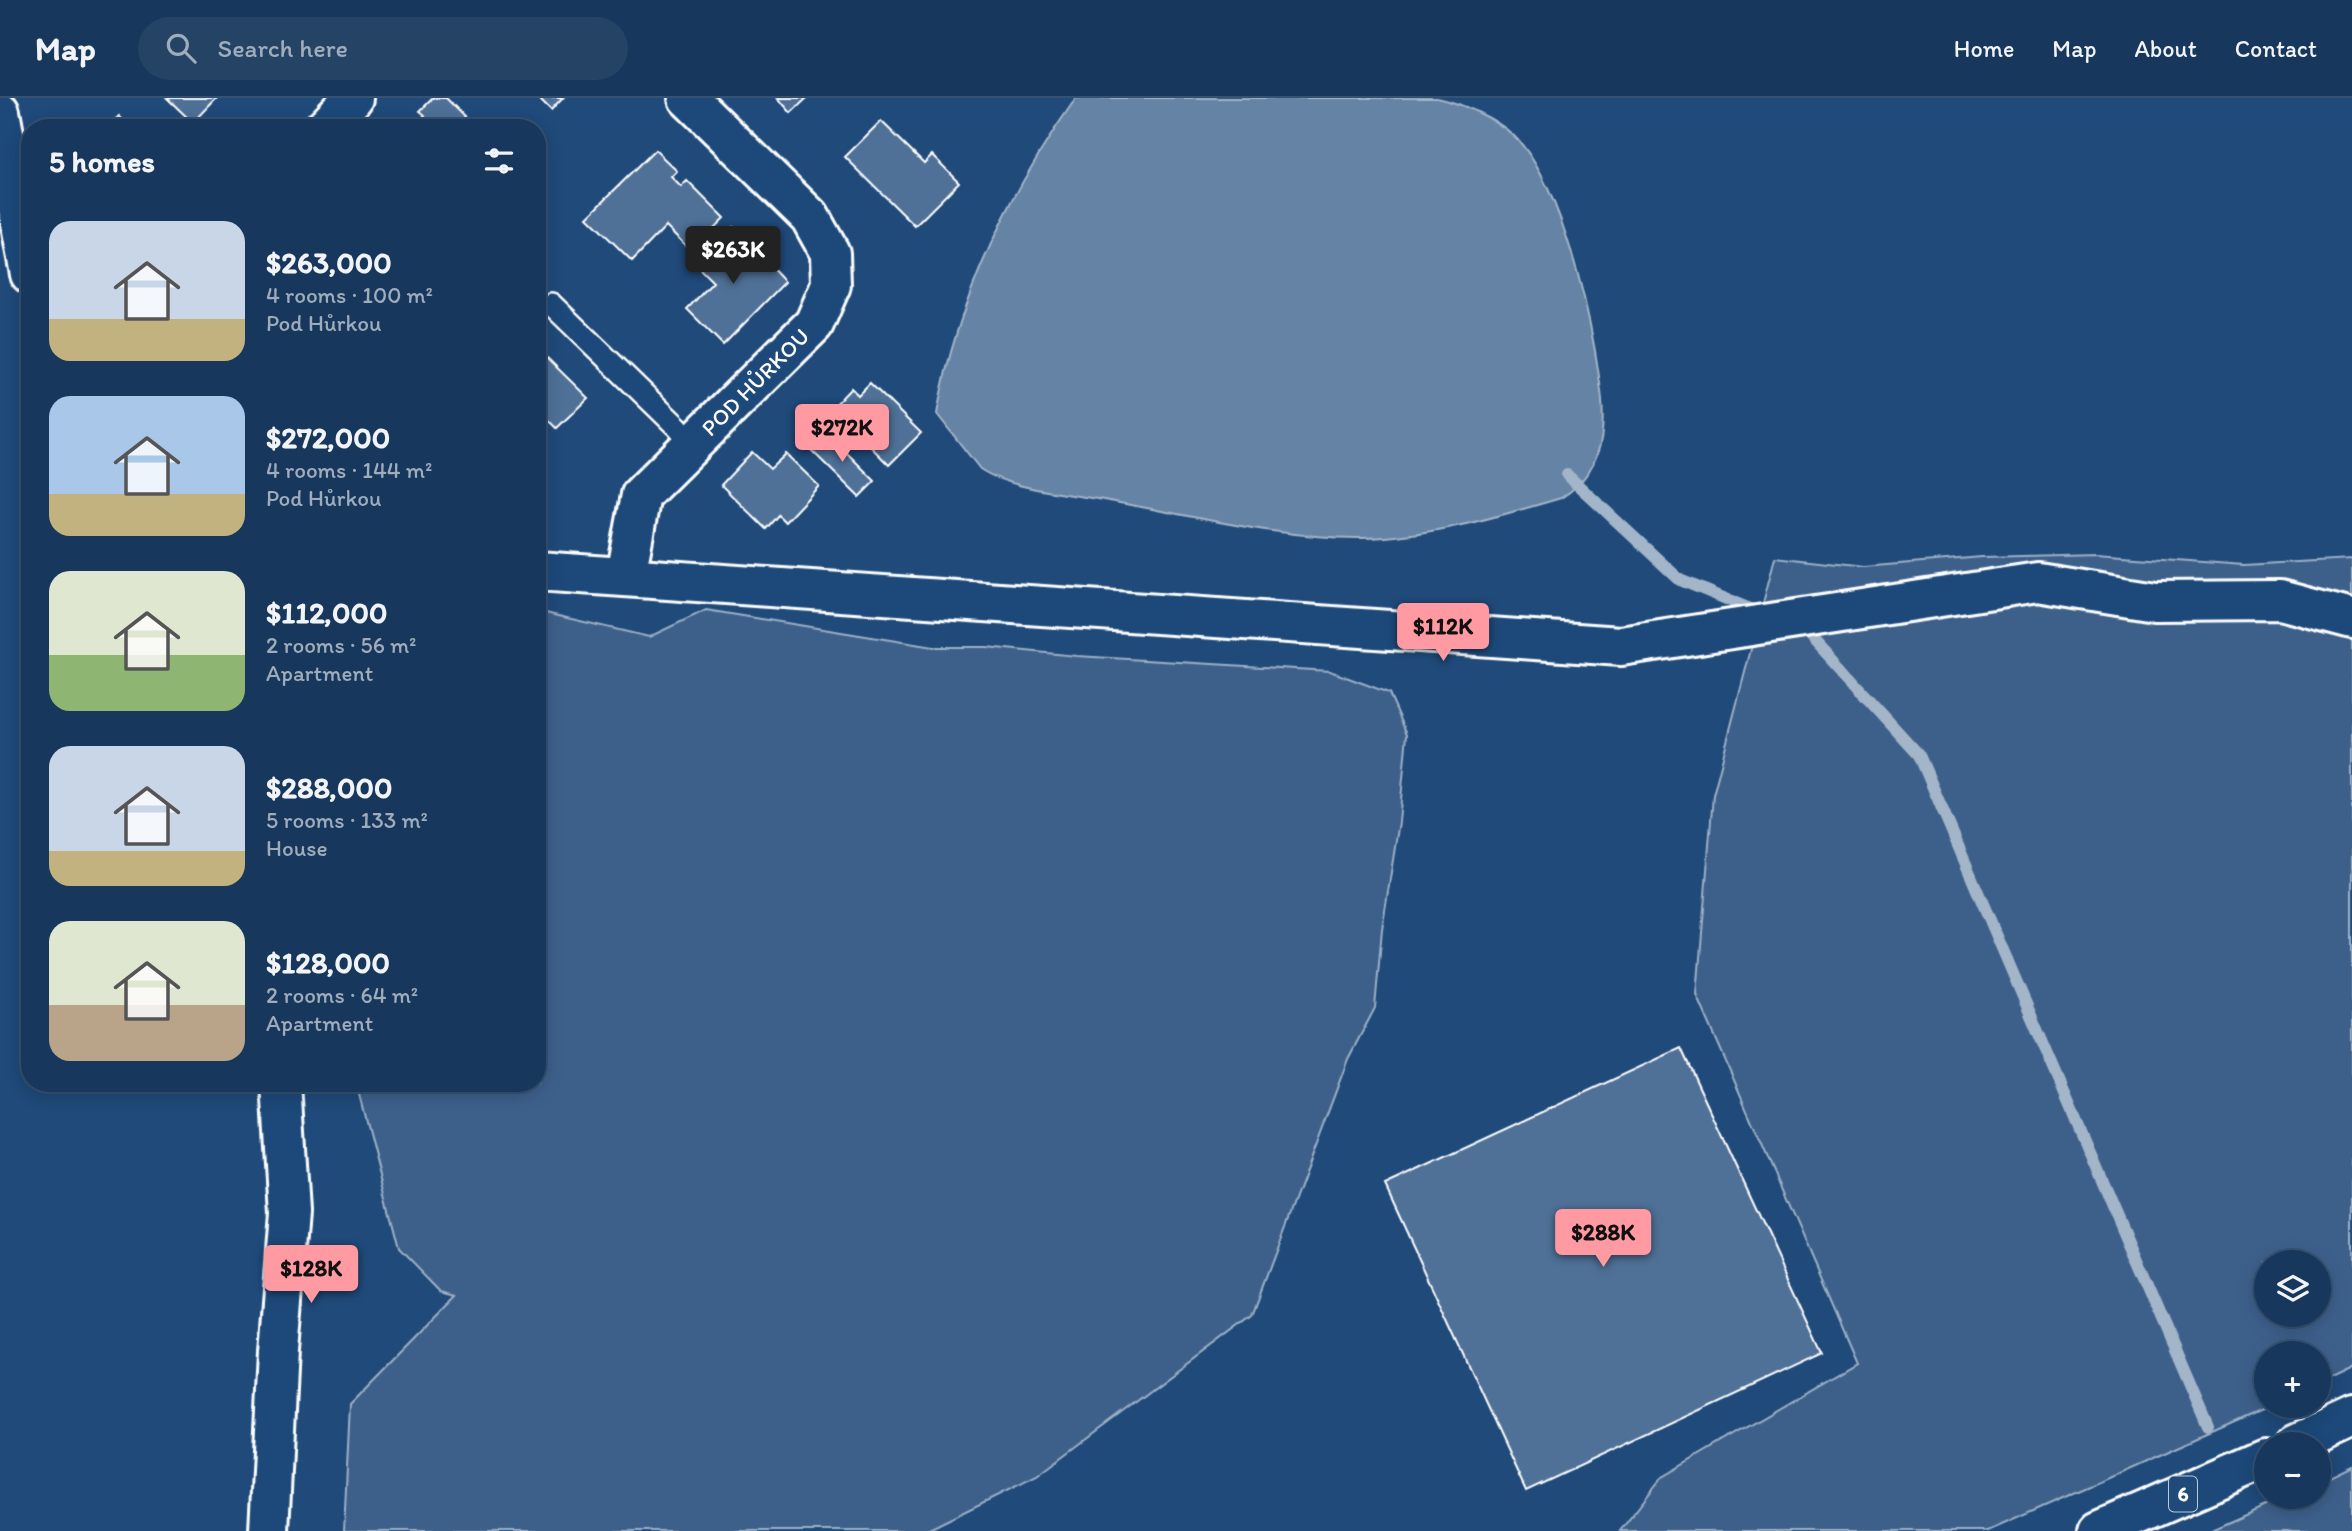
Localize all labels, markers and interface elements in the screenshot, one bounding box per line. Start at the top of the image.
search box [138,17,628,80]
text: Map [35,29,96,68]
icon: search [162,29,200,67]
text: Search here [218,32,348,64]
text: Home [1954,34,2014,63]
text: Map [2052,34,2096,63]
text: About [2134,34,2197,63]
text: Contact [2235,34,2317,63]
icon: filters [480,142,518,180]
text: 5 homes [49,143,155,180]
pin: $263K [684,226,782,286]
text: $263K [701,235,765,263]
text: $263,000 [266,244,392,281]
icon: home [105,249,189,333]
text: 4 rooms · 100 m² [266,281,433,309]
text: Pod Hůrkou [266,309,382,337]
street label: POD HŮRKOU [695,322,815,442]
pin: $272K [793,404,891,464]
text: $272K [811,413,873,441]
text: $272,000 [266,419,390,456]
icon: home [105,424,189,508]
text: 4 rooms · 144 m² [266,456,432,484]
text: Pod Hůrkou [266,484,382,512]
text: $112,000 [266,594,387,631]
icon: home [105,599,189,683]
pin: $112K [1394,603,1492,663]
text: $112K [1413,612,1473,640]
text: 2 rooms · 56 m² [266,631,417,659]
text: Apartment [266,659,373,687]
text: $288,000 [266,769,392,806]
icon: home [105,774,189,858]
text: 5 rooms · 133 m² [266,806,428,834]
text: House [266,834,328,862]
text: $128,000 [266,944,390,981]
icon: home [105,949,189,1033]
text: 2 rooms · 64 m² [266,981,418,1009]
text: Apartment [266,1009,373,1037]
pin: $288K [1554,1210,1652,1269]
text: $288K [1571,1218,1635,1246]
pin: $128K [262,1246,360,1305]
map controls [2254,1250,2331,1509]
button: layers [2254,1250,2331,1327]
text: $128K [280,1254,342,1282]
button: + [2254,1341,2331,1418]
button: − [2254,1432,2331,1509]
road number: 6 [2169,1476,2197,1512]

